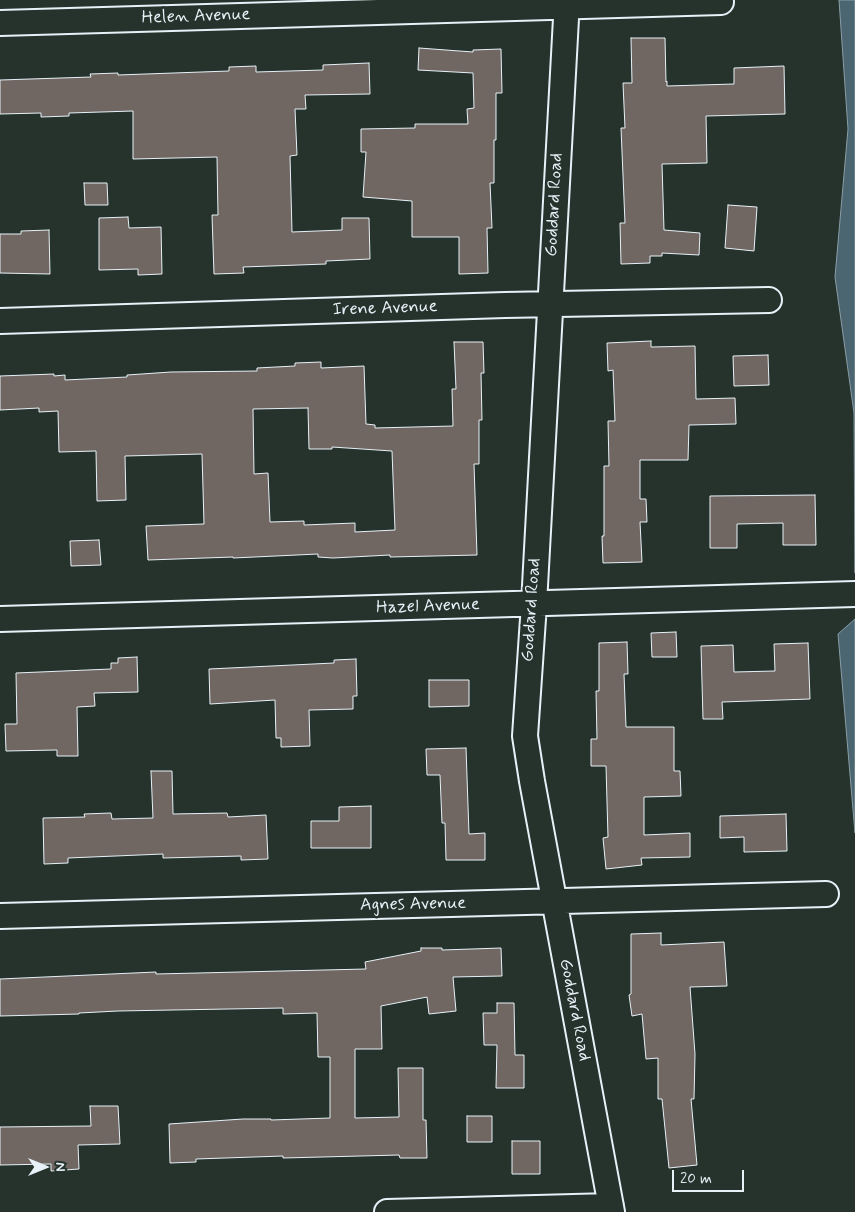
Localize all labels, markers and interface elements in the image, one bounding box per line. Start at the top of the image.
street label: Helen Avenue [141,4,251,30]
street label: Goddard Road [541,153,569,257]
street label: Irene Avenue [332,296,438,322]
street label: Goddard Road [518,557,546,663]
street label: Hazel Avenue [376,594,480,620]
street label: Agnes Avenue [360,893,466,917]
street label: Goddard Road [553,957,595,1063]
north arrow [20,1142,70,1192]
scale bar [675,1160,748,1192]
text: N [51,1162,69,1172]
text: 20 m [680,1169,712,1189]

